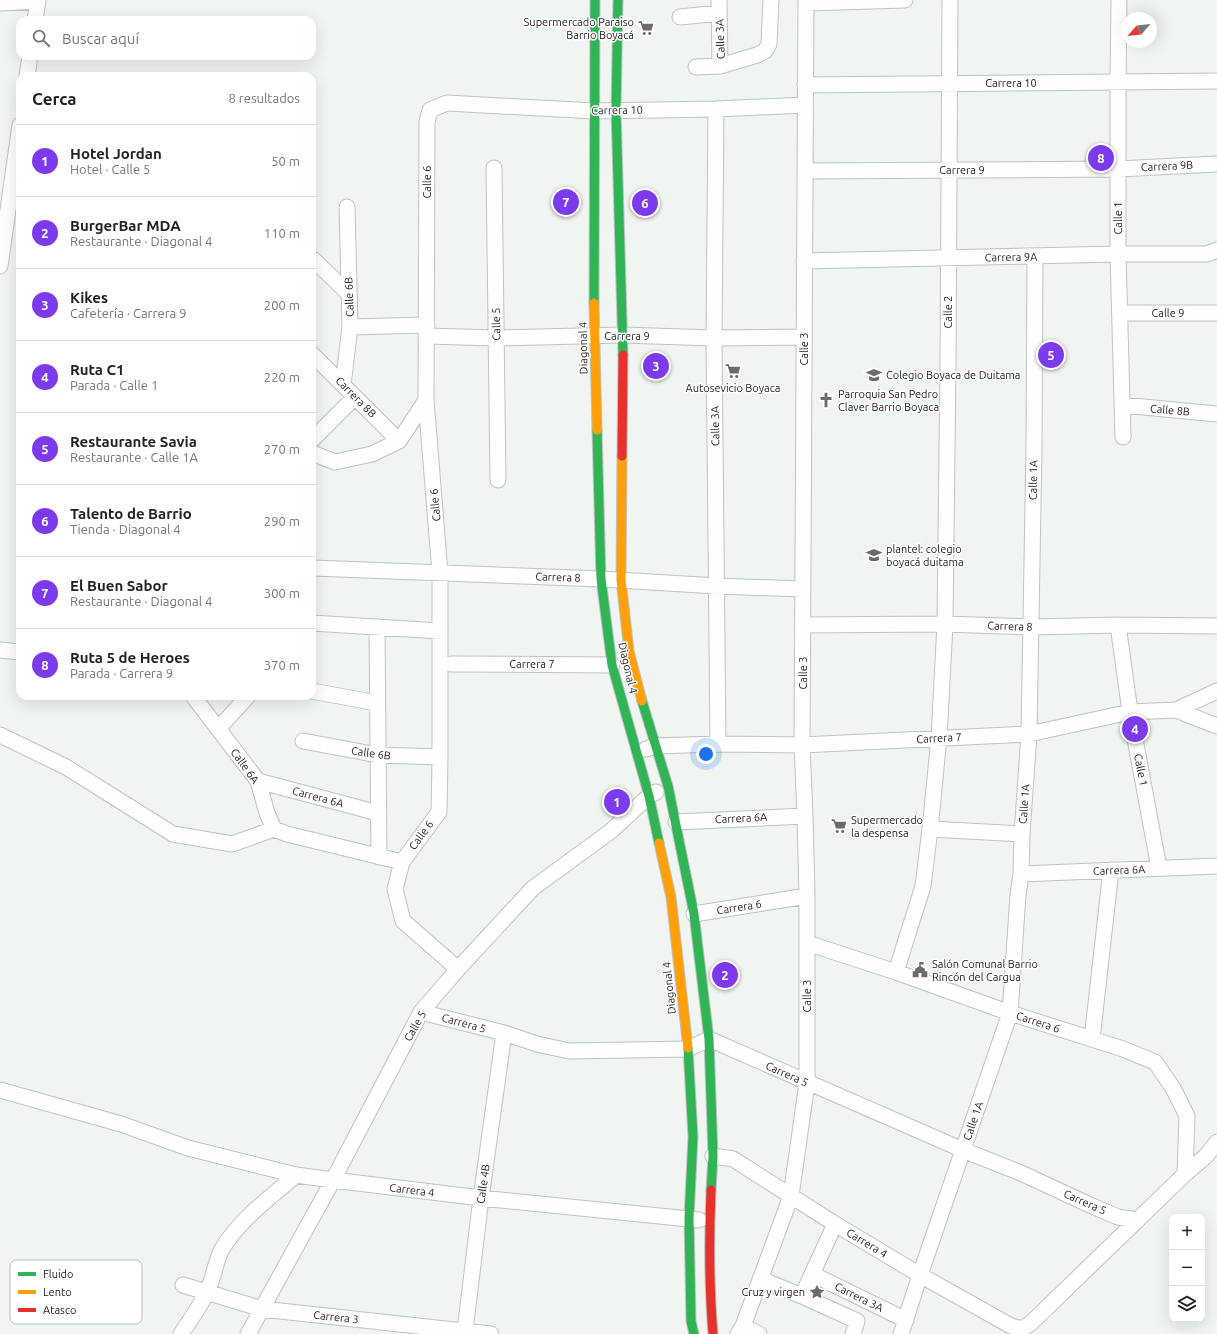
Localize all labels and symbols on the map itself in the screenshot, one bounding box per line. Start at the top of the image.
north arrow [1121,12,1157,48]
place label: Supermercado Paraiso Barrio Boyacá [524,16,634,41]
street label: Calle 3A [713,18,727,59]
supermarket icon: Supermercado Paraiso Barrio Boyacá [637,19,655,37]
street label: Carrera 10 [985,77,1037,89]
street label: Carrera 10 [591,104,643,116]
pin: 8 [1088,143,1114,173]
street label: Carrera 9B [1141,159,1193,173]
street label: Carrera 9 [939,164,985,176]
street label: Calle 6 [421,166,433,198]
pin: 7 [553,187,579,217]
pin: 6 [632,188,658,218]
street label: Calle 1 [1112,202,1124,234]
street label: Carrera 9A [985,251,1038,263]
street label: Calle 6B [342,277,356,317]
street label: Calle 2 [942,296,954,328]
street label: Calle 5 [490,307,502,341]
street label: Calle 9 [1152,307,1184,319]
street label: Diagonal 4 [577,322,589,374]
street label: Carrera 9 [604,330,650,342]
street label: Calle 3 [798,333,810,365]
pin: 5 [1038,340,1064,370]
pin: 3 [643,351,669,381]
supermarket icon: Autosevicio Boyaca [724,362,742,380]
school or university icon: Colegio Boyaca de Duitama [865,366,883,384]
place label: Colegio Boyaca de Duitama [886,369,1021,381]
street label: Carrera 8B [333,374,379,420]
place label: Autosevicio Boyaca [686,382,780,394]
place label: Parroquia San Pedro Claver Barrio Boyaca [838,388,939,413]
church icon: Parroquia San Pedro Claver Barrio Boyaca [817,391,835,409]
street label: Calle 8B [1150,402,1190,418]
street label: Calle 3A [709,405,721,446]
street label: Calle 1A [1027,459,1039,500]
street label: Calle 6 [428,488,442,522]
place label: plantel: colegio boyacá duitama [886,543,964,568]
school or university icon: plantel: colegio boyacá duitama [865,546,883,564]
street label: Carrera 8 [535,570,581,584]
street label: Carrera 8 [987,619,1033,633]
street label: Diagonal 4 [616,641,640,695]
street label: Calle 3 [797,657,809,689]
street label: Carrera 7 [509,658,555,670]
pin: 4 [1122,714,1148,744]
street label: Carrera 7 [916,731,962,745]
street label: Calle 6B [350,744,392,762]
your location [696,744,716,764]
street label: Calle 6A [228,746,262,786]
street label: Calle 1 [1132,753,1150,787]
street label: Calle 1A [1017,783,1031,824]
street label: Carrera 6A [291,784,346,810]
pin: 1 [604,787,630,817]
street label: Carrera 6A [714,811,768,825]
place label: Supermercado la despensa [851,814,923,839]
supermarket icon: Supermercado la despensa [830,817,848,835]
street label: Calle 6 [406,818,436,852]
street label: Carrera 6A [1093,863,1146,877]
street label: Carrera 6 [716,898,762,916]
place label: Salón Comunal Barrio Rincón del Cargua [932,958,1038,983]
pin: 2 [712,960,738,990]
street label: Diagonal 4 [660,961,678,1015]
public building icon: Salón Comunal Barrio Rincón del Cargua [911,961,929,979]
street label: Calle 3 [801,980,813,1012]
street label: Calle 5 [402,1009,428,1043]
street label: Carrera 6 [1015,1009,1061,1035]
street label: Carrera 5 [441,1011,487,1035]
street label: Carrera 5 [764,1059,810,1089]
street label: Calle 1A [961,1099,985,1142]
street label: Calle 4B [474,1163,492,1205]
street label: Carrera 4 [389,1181,435,1199]
street label: Carrera 5 [1062,1187,1108,1217]
street label: Carrera 4 [844,1226,890,1260]
legend [10,1260,142,1324]
text: Fluido [43,1268,74,1280]
street label: Carrera 3A [833,1280,886,1314]
place icon: Cruz y virgen [808,1283,826,1301]
text: Lento [43,1286,72,1298]
place label: Cruz y virgen [742,1286,805,1298]
text: Atasco [43,1304,76,1316]
street label: Carrera 3 [313,1309,359,1325]

